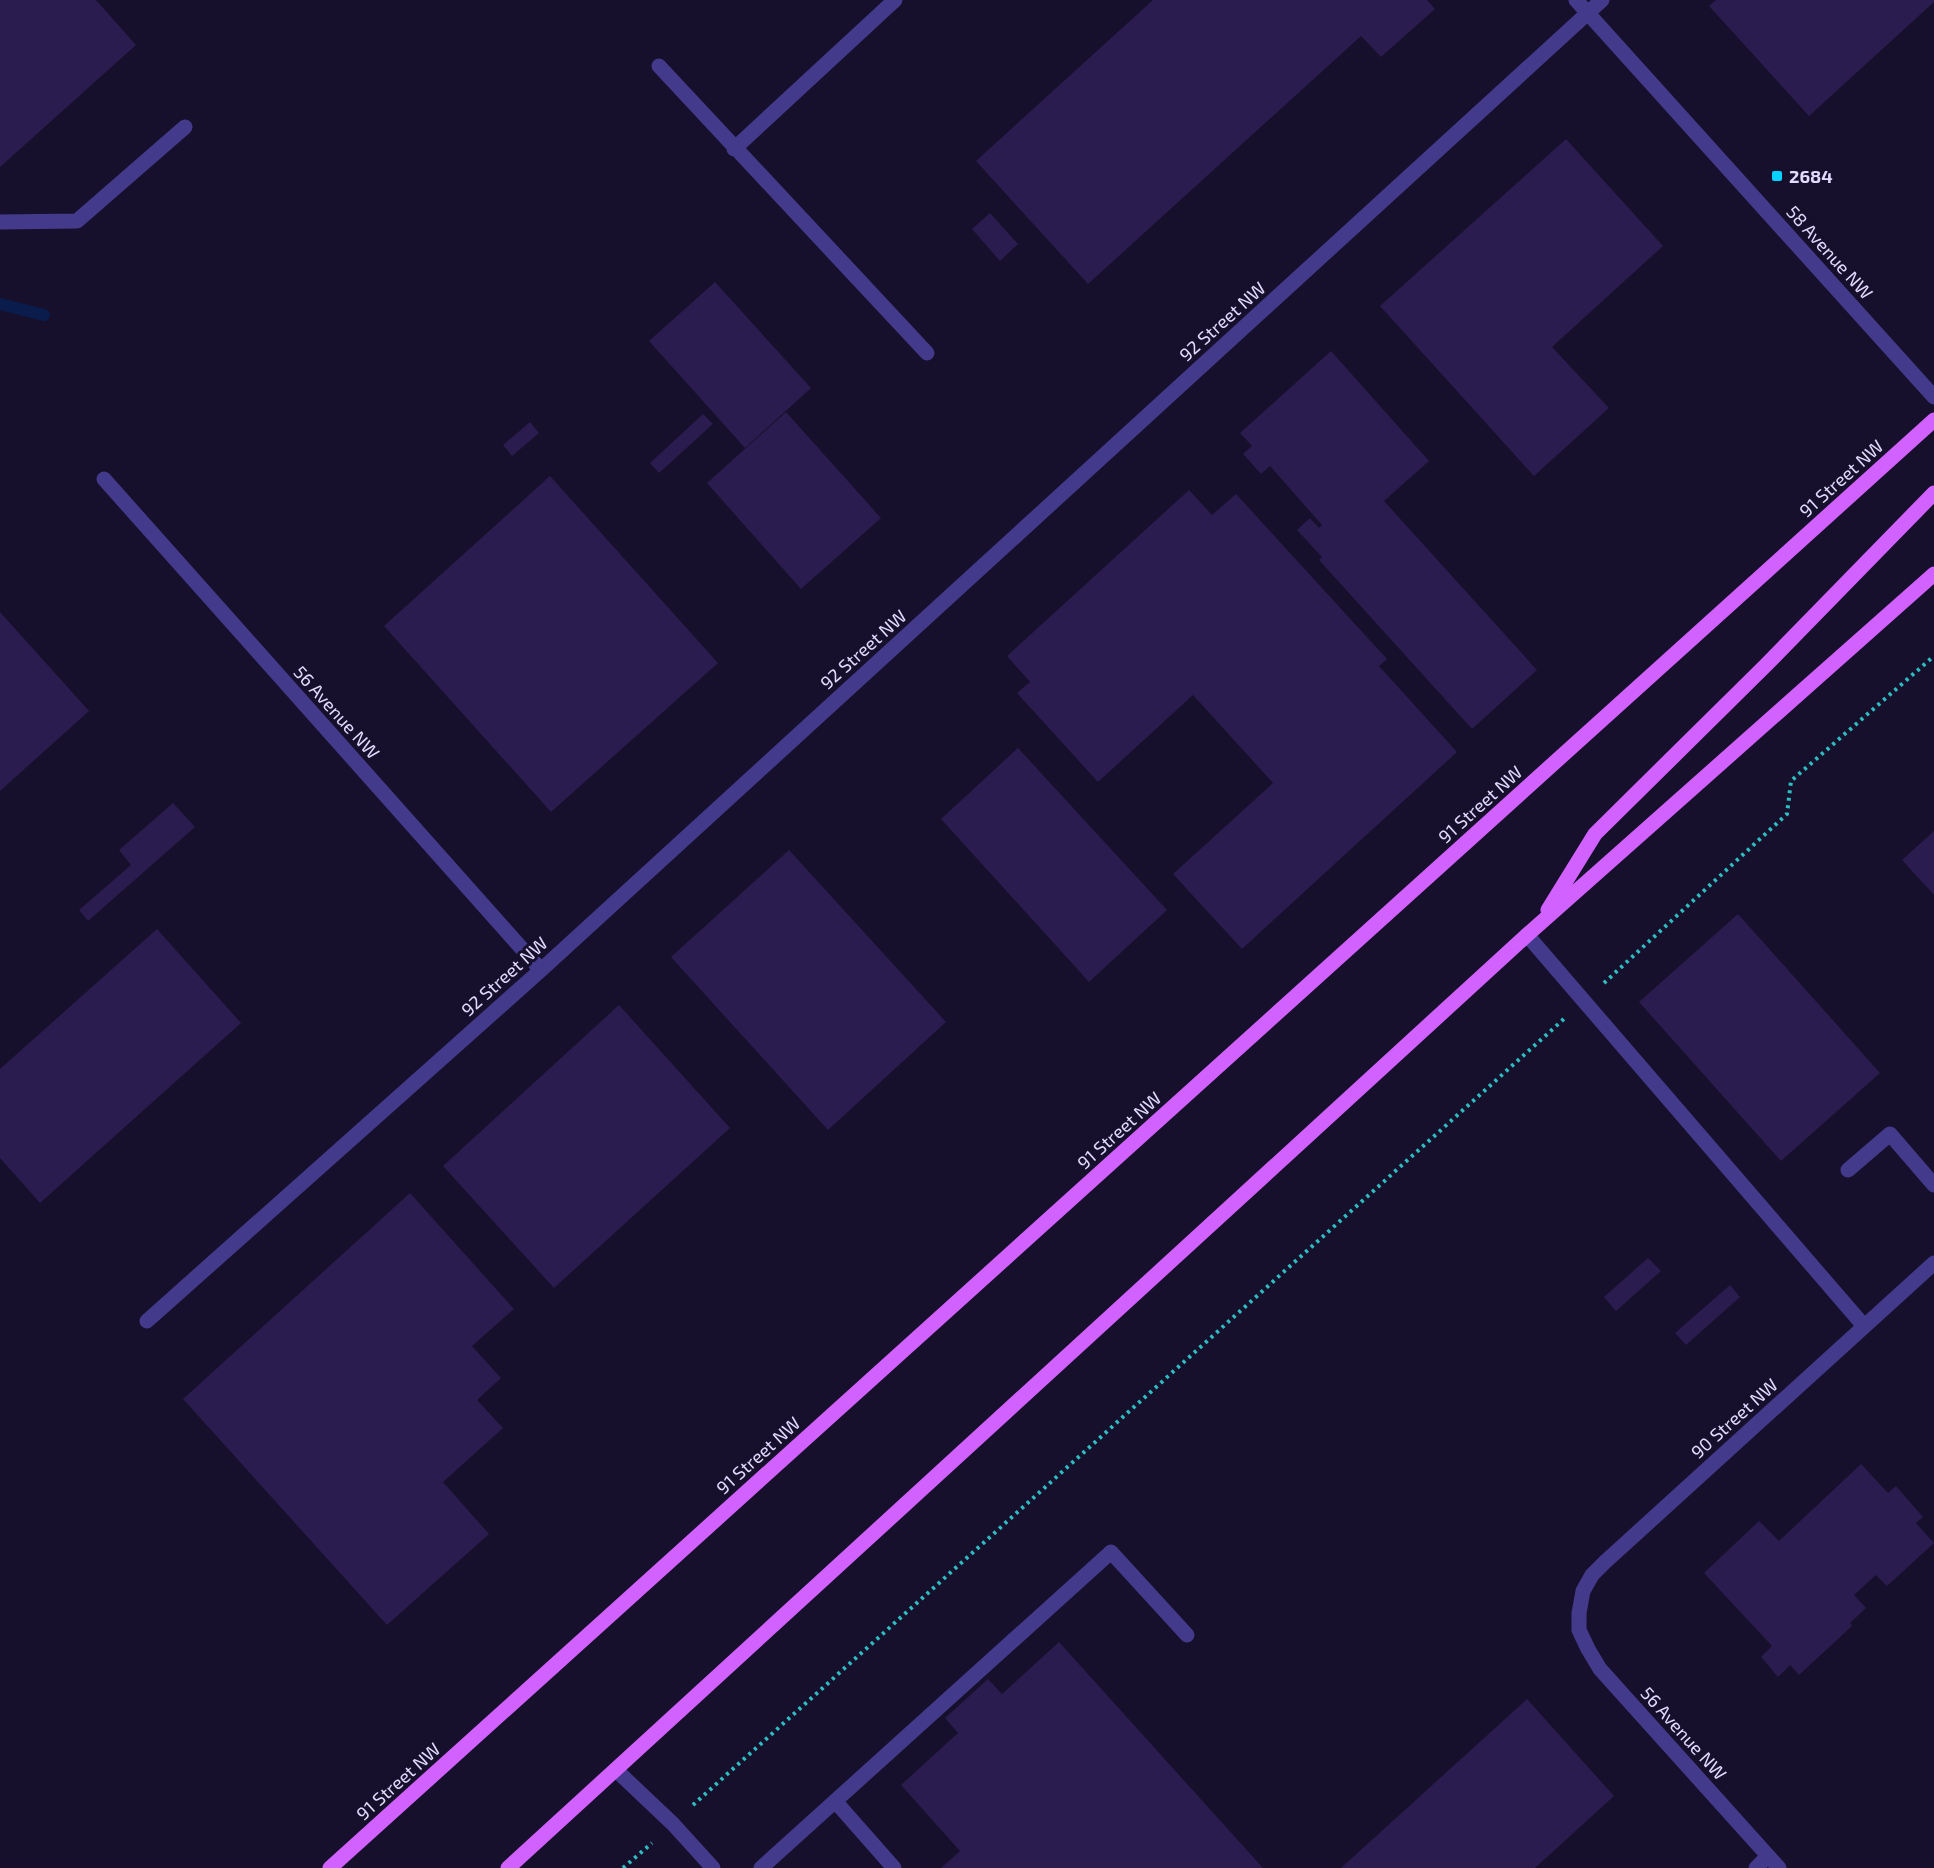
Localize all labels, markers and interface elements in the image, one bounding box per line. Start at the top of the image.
place label: 2684 [1789,165,1833,187]
marker: 2684 [1770,169,1784,183]
street label: 58 Avenue NW [1782,201,1878,303]
street label: 92 Street NW [1174,277,1270,365]
street label: 91 Street NW [1795,435,1887,521]
street label: 92 Street NW [815,605,911,693]
street label: 56 Avenue NW [289,661,385,763]
street label: 91 Street NW [1434,761,1526,847]
street label: 92 Street NW [456,932,552,1020]
street label: 91 Street NW [1073,1087,1165,1173]
street label: 90 Street NW [1686,1373,1782,1463]
street label: 91 Street NW [712,1412,804,1498]
street label: 56 Avenue NW [1636,1682,1732,1784]
street label: 91 Street NW [352,1738,444,1824]

